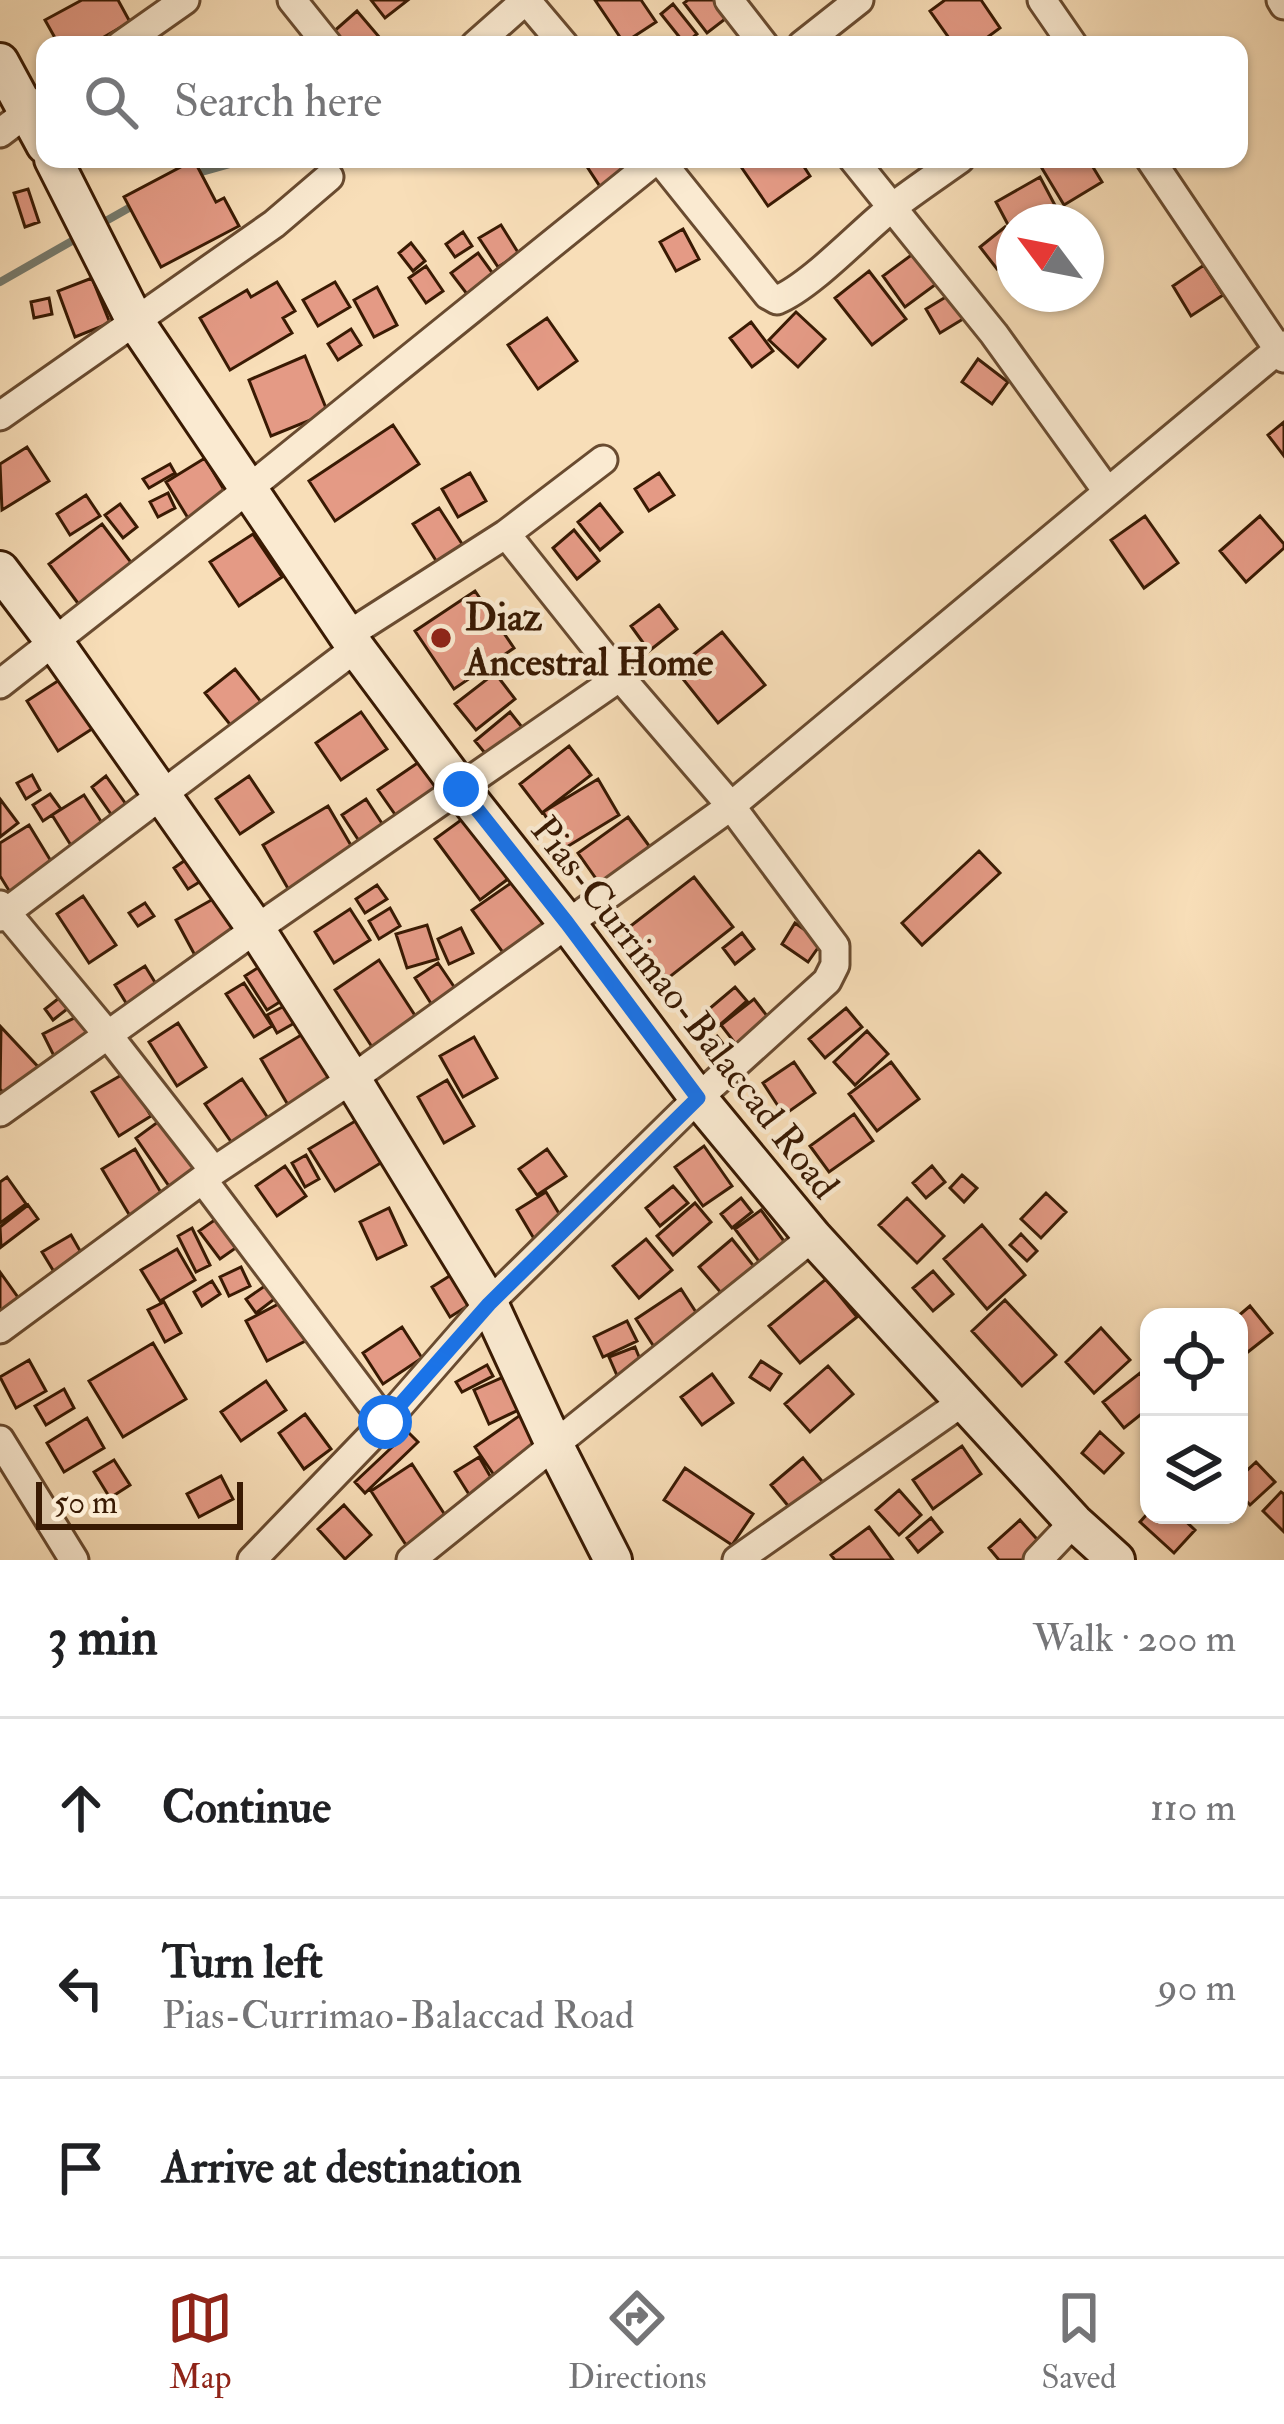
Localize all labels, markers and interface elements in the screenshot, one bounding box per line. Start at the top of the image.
search box [36,36,1248,168]
icon: search [78,69,144,135]
text: Search here [174,74,382,130]
north arrow [996,204,1104,312]
place label: Diaz Ancestral Home [463,593,714,687]
marker: Diaz Ancestral Home [428,625,454,651]
route end [434,762,488,816]
street label: Pias-Currimao-Balaccad Road [520,807,849,1209]
map controls [1140,1308,1248,1524]
button: locate [1140,1308,1248,1416]
route start [358,1395,412,1449]
button: layers [1140,1416,1248,1524]
scale bar [36,1476,243,1529]
text: 50 m [54,1482,118,1523]
text: 3 min [48,1606,158,1670]
text: Walk · 200 m [1033,1614,1236,1663]
icon: ahead [48,1775,114,1841]
text: Continue [162,1780,331,1836]
text: 110 m [1150,1783,1236,1832]
text: Turn left [162,1935,323,1991]
icon: left [48,1955,114,2021]
text: 90 m [1158,1963,1236,2012]
text: Pias-Currimao-Balaccad Road [162,1991,634,2040]
icon: arrive [48,2135,114,2201]
text: Arrive at destination [162,2140,522,2196]
tab: Map [167,2285,233,2398]
tab: Directions [568,2285,707,2398]
tab: Saved [1041,2285,1117,2398]

